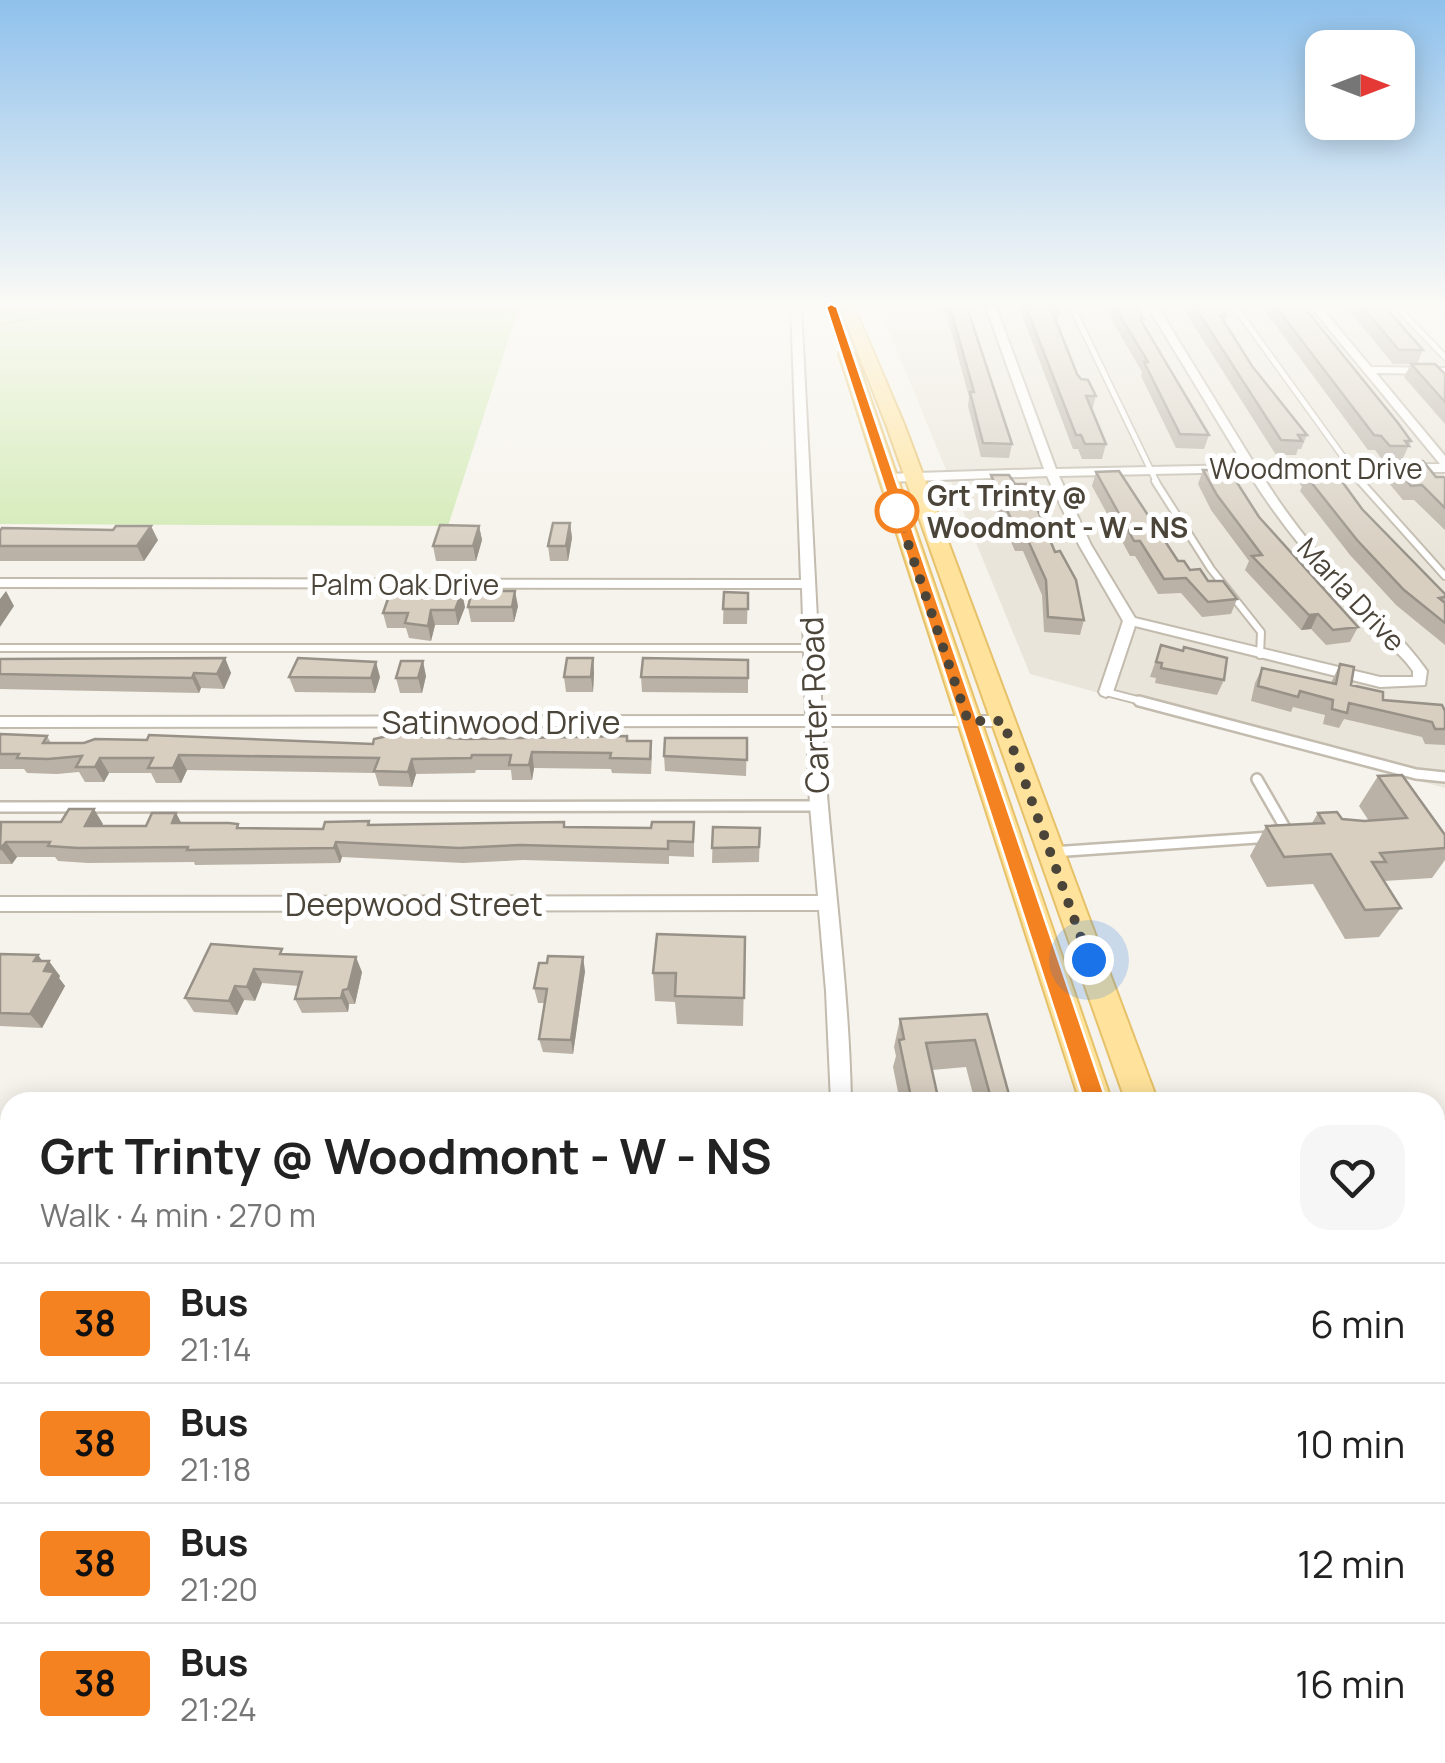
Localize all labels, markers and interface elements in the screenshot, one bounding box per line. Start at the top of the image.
north arrow [1305,30,1415,140]
map controls [1305,30,1415,140]
street label: Woodmont Drive [1209,449,1423,487]
place label: Grt Trinty @ Woodmont - W - NS [927,476,1188,546]
marker: Grt Trinty @ Woodmont - W - NS [876,490,918,532]
street label: Marla Drive [1290,529,1414,659]
street label: Palm Oak Drive [311,565,499,603]
street label: Carter Road [789,616,839,794]
street label: Satinwood Drive [382,700,620,744]
street label: Deepwood Street [285,882,543,926]
your location [1064,935,1114,985]
text: Grt Trinty @ Woodmont - W - NS [40,1123,772,1188]
button: heart [1300,1125,1405,1230]
text: Walk · 4 min · 270 m [40,1193,316,1237]
text: Bus [180,1275,248,1327]
text: 6 min [1310,1297,1405,1349]
text: 38 [74,1299,116,1347]
text: 21:14 [180,1327,252,1371]
text: Bus [180,1395,248,1447]
text: 10 min [1296,1417,1405,1469]
text: 38 [74,1419,116,1467]
text: 21:18 [180,1447,251,1491]
text: Bus [180,1515,248,1567]
text: 12 min [1297,1537,1405,1589]
text: 38 [74,1539,116,1587]
text: 21:20 [180,1567,258,1611]
text: Bus [180,1635,248,1687]
text: 16 min [1295,1657,1405,1709]
text: 38 [74,1659,116,1707]
text: 21:24 [180,1687,257,1731]

